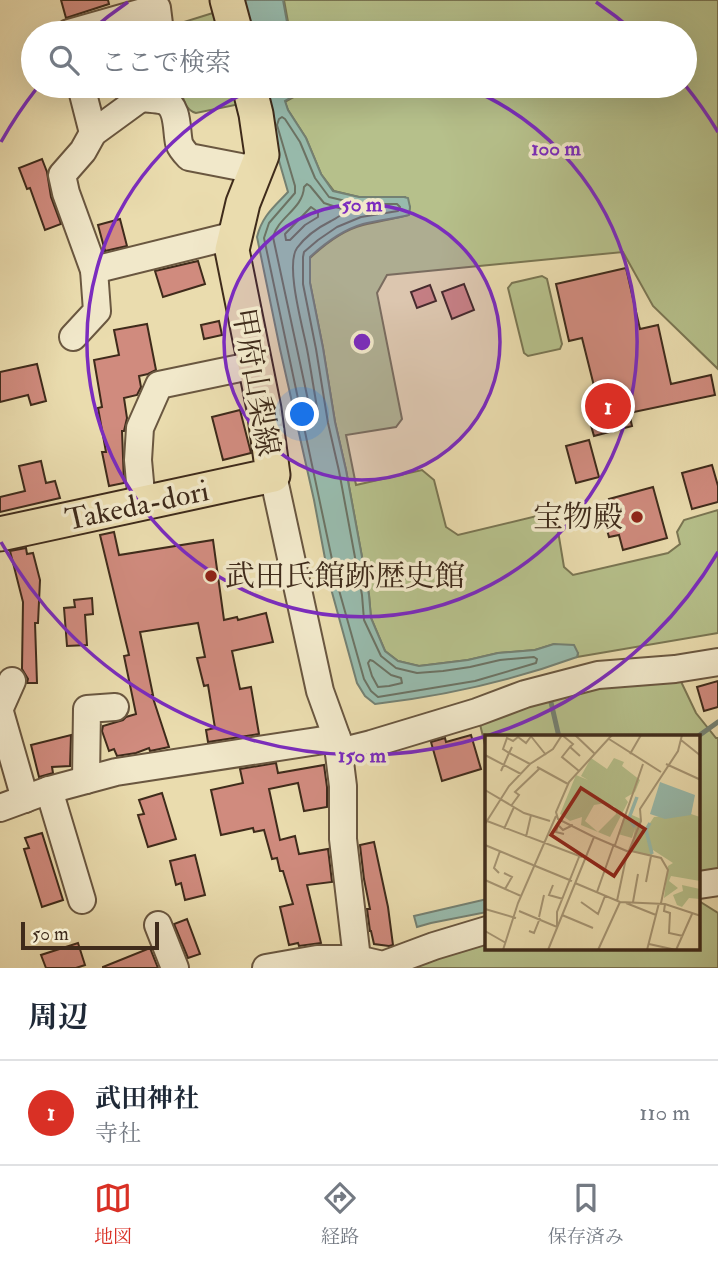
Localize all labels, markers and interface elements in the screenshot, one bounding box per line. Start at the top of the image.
search box [21,21,697,98]
icon: search [45,41,83,79]
text: ここで検索 [101,47,231,79]
text: 100 m [531,135,582,162]
text: 50 m [342,191,383,218]
street label: 甲府山梨線 [224,305,287,459]
centre of rings [350,330,374,354]
pin: 1 [585,380,631,432]
your location [285,397,319,431]
street label: Takeda-dori [62,472,212,539]
place label: 宝物殿 [533,499,623,536]
marker: 宝物殿 [629,509,645,525]
place label: 武田氏館跡歴史館 [225,558,465,595]
marker: 武田氏館跡歴史館 [203,568,219,584]
inset map [485,735,700,950]
text: 150 m [338,742,387,769]
scale bar [21,919,159,951]
text: 50 m [32,922,69,946]
text: 周辺 [28,999,88,1036]
text: 武田神社 [95,1083,199,1115]
text: 1 [47,1098,55,1127]
text: 110 m [639,1098,690,1127]
text: 寺社 [95,1119,141,1148]
tab: 地図 [94,1179,132,1249]
tab: 経路 [321,1179,359,1249]
tab: 保存済み [548,1179,624,1249]

